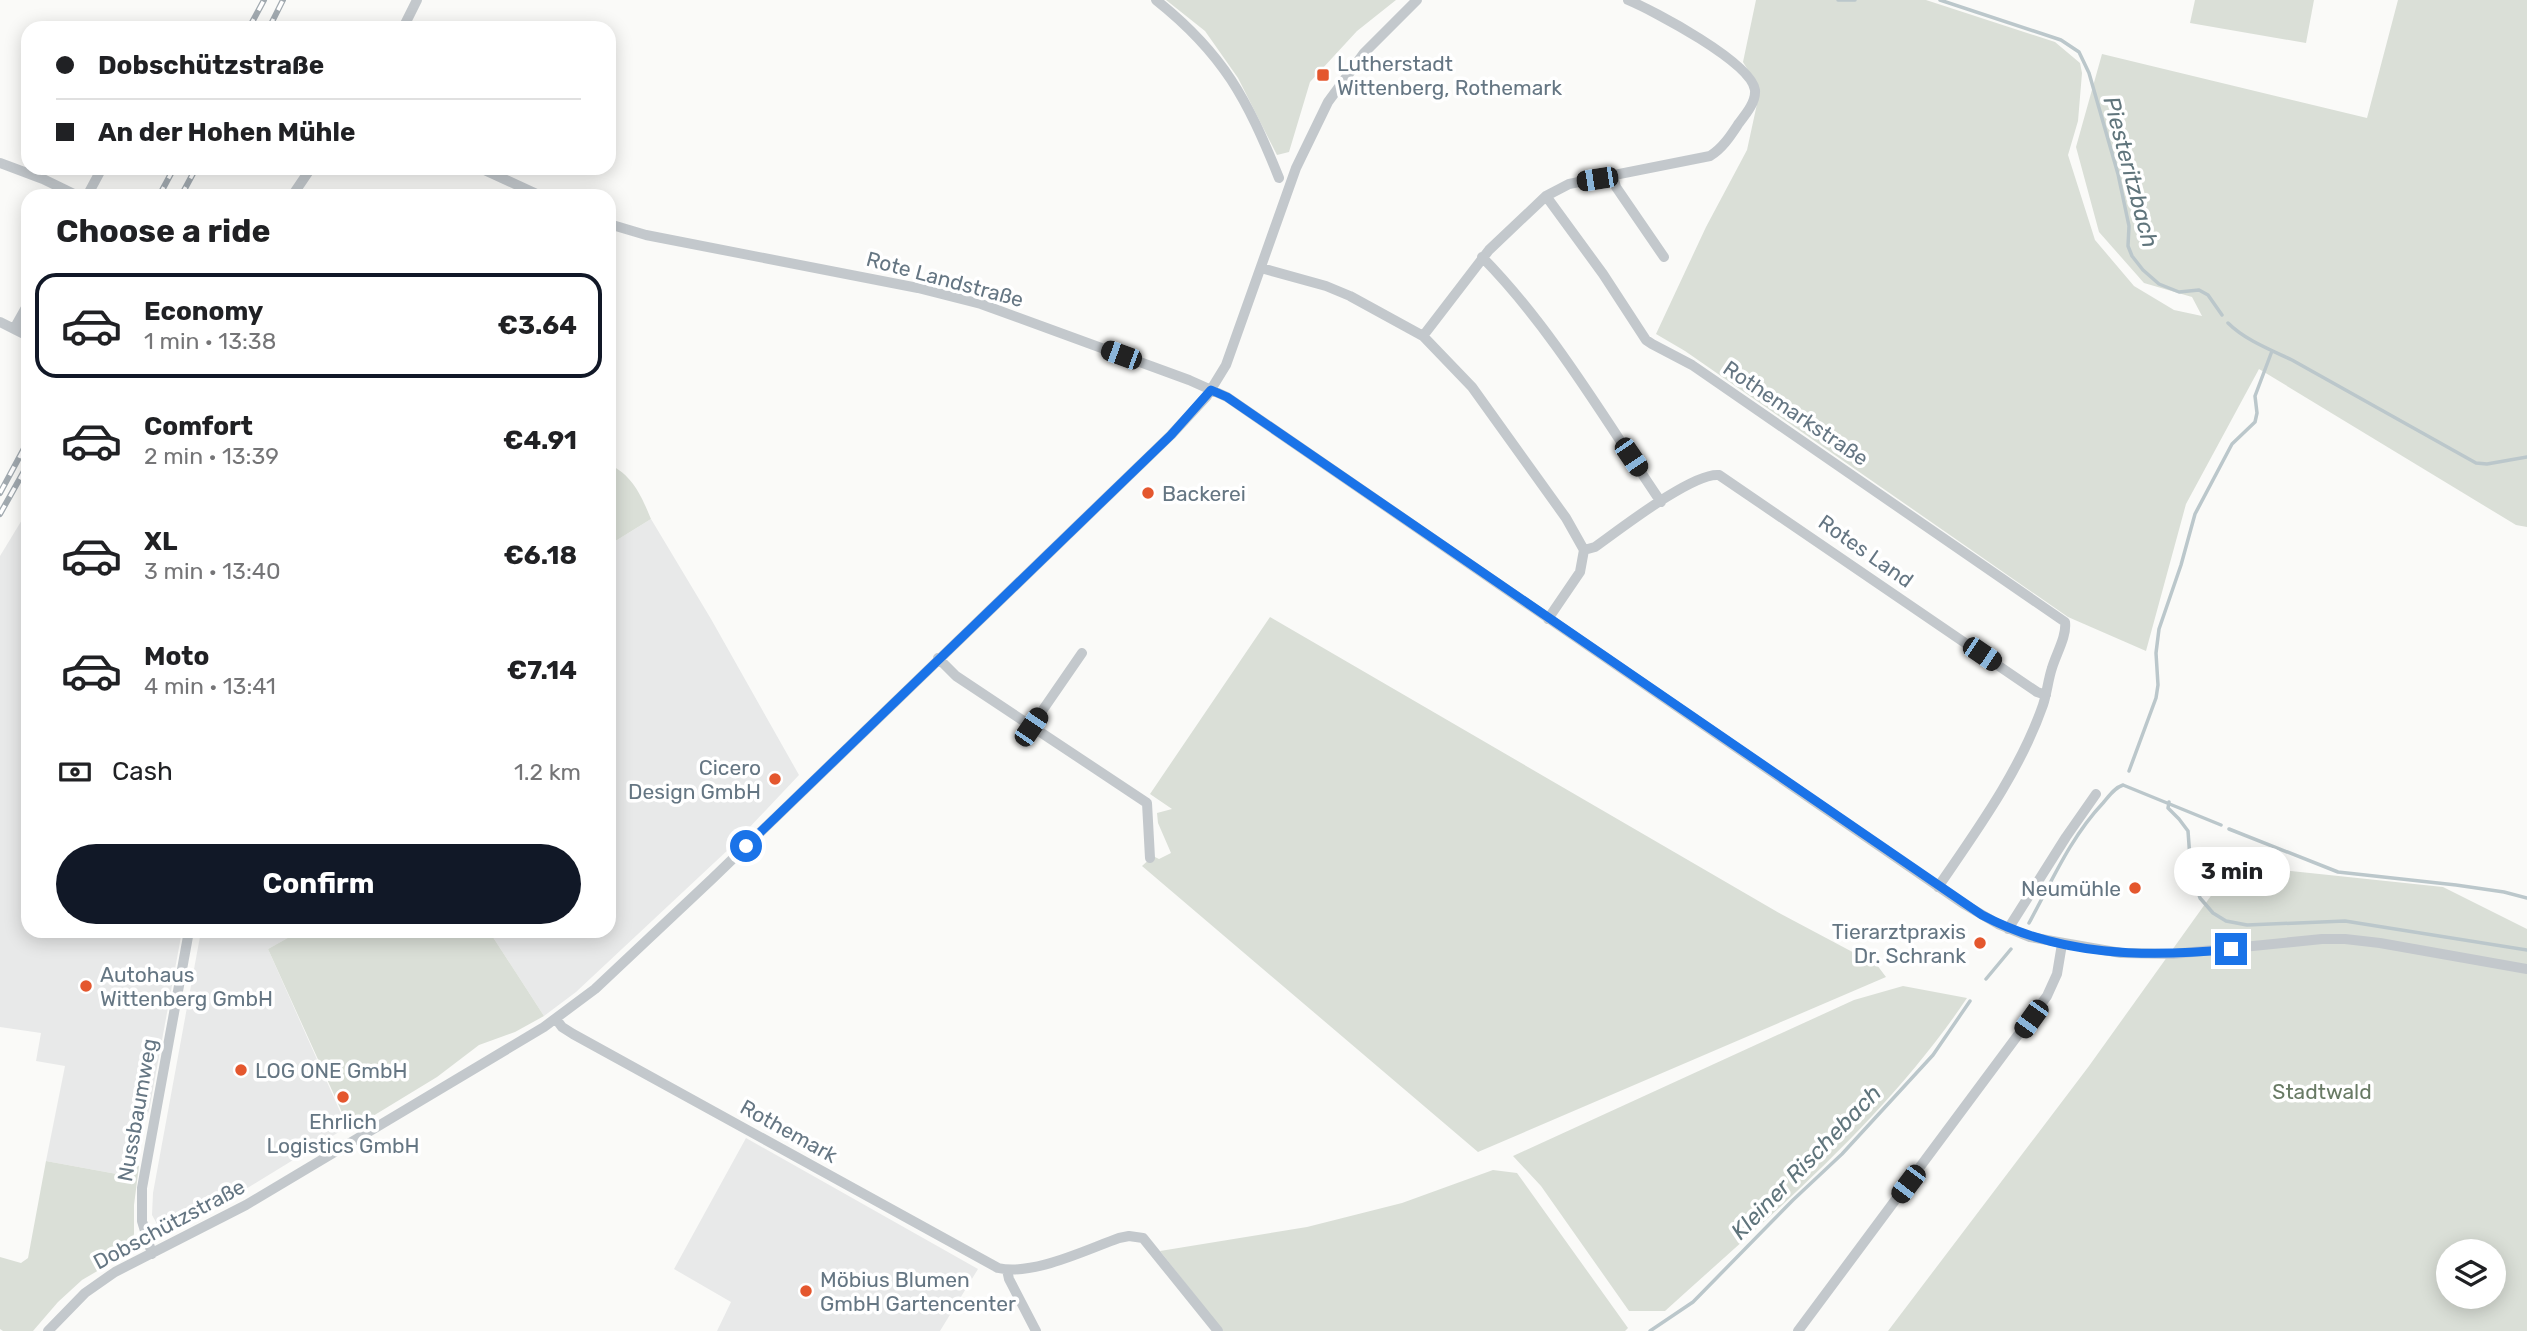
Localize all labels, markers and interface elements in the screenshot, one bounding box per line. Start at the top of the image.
text: Dobschützstraße [98,50,324,81]
place label: Lutherstadt Wittenberg, Rothemark [1337,51,1562,100]
marker: Lutherstadt Wittenberg, Rothemark [1315,67,1331,83]
water label: Piesteritzbach [2097,93,2165,251]
text: An der Hohen Mühle [98,117,355,148]
car [1575,165,1620,193]
text: Choose a ride [56,212,270,250]
street label: Rote Landstraße [864,246,1026,312]
icon: car [60,294,123,357]
text: Economy [144,296,263,327]
text: €3.64 [498,310,577,341]
text: 1 min · 13:38 [144,327,276,355]
car [1098,338,1145,372]
street label: Rothemarkstraße [1719,355,1873,471]
icon: car [60,409,123,472]
text: Comfort [144,411,253,442]
text: €4.91 [503,425,577,456]
car [1611,434,1652,480]
text: 2 min · 13:39 [144,442,279,470]
place label: Backerei [1162,481,1246,506]
marker: Backerei [1140,485,1156,501]
street label: Rotes Land [1814,509,1918,593]
icon: car [60,524,123,587]
text: XL [144,526,177,557]
text: €6.18 [503,540,577,571]
text: 3 min · 13:40 [144,557,281,585]
car [1959,634,2006,674]
icon: car [60,639,123,702]
text: Moto [144,641,209,672]
text: €7.14 [507,655,577,686]
text: 4 min · 13:41 [144,672,276,700]
car [1011,704,1052,750]
icon: cash [56,753,94,791]
place label: Cicero Design GmbH [628,755,761,804]
text: Cash [112,756,173,787]
text: 1.2 km [514,758,581,786]
marker: Cicero Design GmbH [767,771,783,787]
route start [730,830,762,862]
button: Confirm [56,844,581,924]
callout: 3 min [2173,848,2289,897]
text: 3 min [2201,857,2263,885]
place label: Neumühle [2021,876,2121,901]
marker: Neumühle [2127,880,2143,896]
place label: Tierarztpraxis Dr. Schrank [1832,919,1966,968]
route end [2215,933,2247,965]
marker: Tierarztpraxis Dr. Schrank [1972,935,1988,951]
place label: Autohaus Wittenberg GmbH [100,962,273,1011]
marker: Autohaus Wittenberg GmbH [78,978,94,994]
car [2011,996,2052,1042]
street label: Nussbaumweg [112,1037,162,1183]
place label: LOG ONE GmbH [255,1058,407,1083]
marker: LOG ONE GmbH [233,1062,249,1078]
water label: Kleiner Rischebach [1725,1079,1887,1245]
park label: Stadtwald [2272,1079,2372,1104]
marker: Ehrlich Logistics GmbH [335,1089,351,1105]
street label: Rothemark [736,1094,842,1168]
place label: Ehrlich Logistics GmbH [266,1109,420,1158]
car [1887,1161,1930,1207]
street label: Dobschützstraße [89,1174,249,1274]
map controls [2436,1239,2506,1309]
button: layers [2436,1239,2506,1309]
place label: Möbius Blumen GmbH Gartencenter [820,1267,1016,1316]
marker: Möbius Blumen GmbH Gartencenter [798,1283,814,1299]

